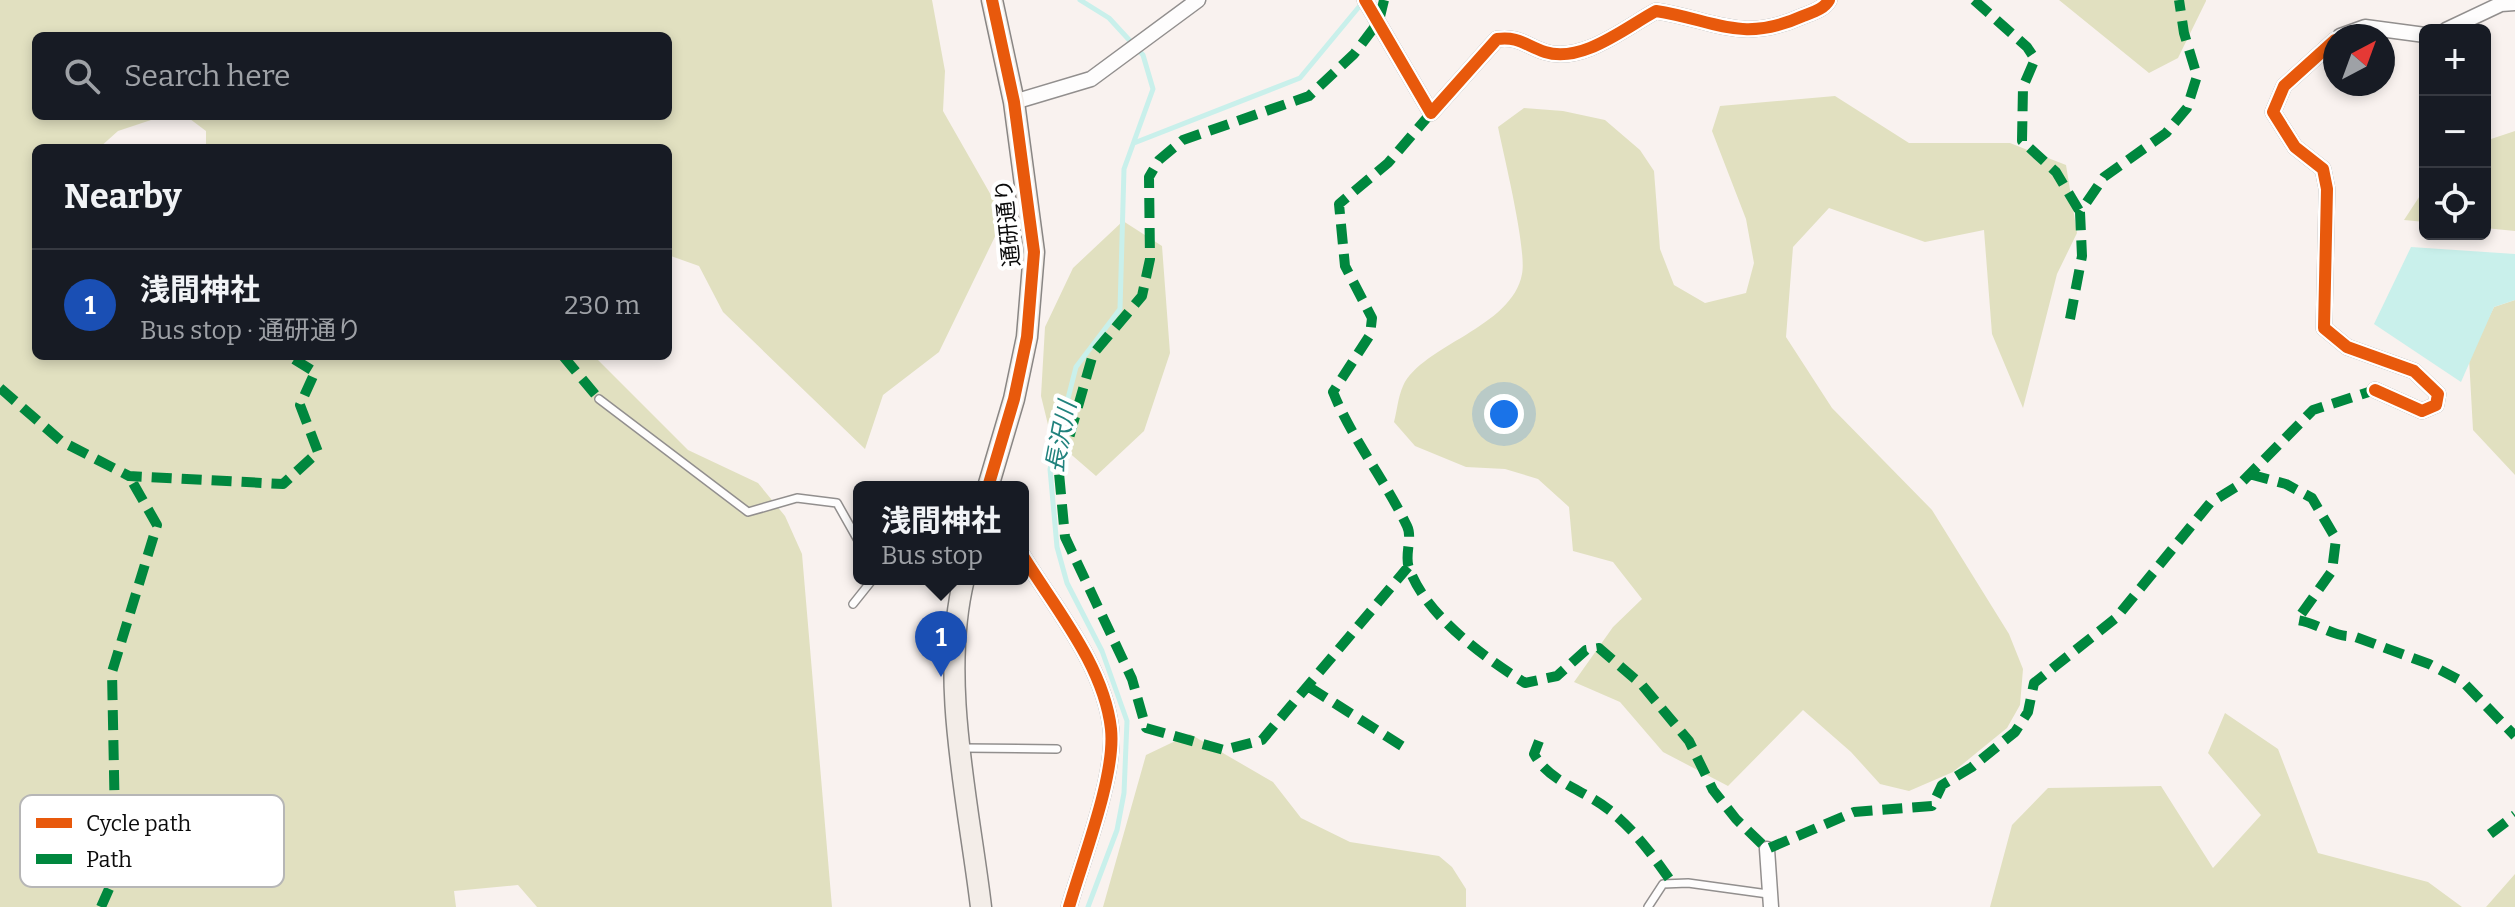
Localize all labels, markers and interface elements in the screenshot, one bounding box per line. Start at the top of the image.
north arrow [2323,24,2395,96]
map controls [2419,24,2491,240]
button: + [2419,24,2491,96]
search box [32,32,672,120]
icon: search [60,54,104,98]
text: Search here [124,58,291,94]
button: − [2419,96,2491,168]
button: locate [2419,168,2491,240]
text: Nearby [64,176,182,217]
street label: 通研通り [989,178,1026,268]
text: 浅間神社 [140,272,260,308]
text: 1 [84,290,96,321]
text: 230 m [564,290,640,321]
text: Bus stop · 通研通り [140,315,362,346]
your location [1484,394,1524,434]
water label: 長沢川 [1040,396,1082,475]
popup [853,481,1029,585]
text: 浅間神社 [881,503,1001,539]
text: Bus stop [881,540,983,571]
pin: 1 [915,611,967,677]
legend [20,795,284,887]
text: Cycle path [86,810,191,837]
text: Path [86,846,132,873]

